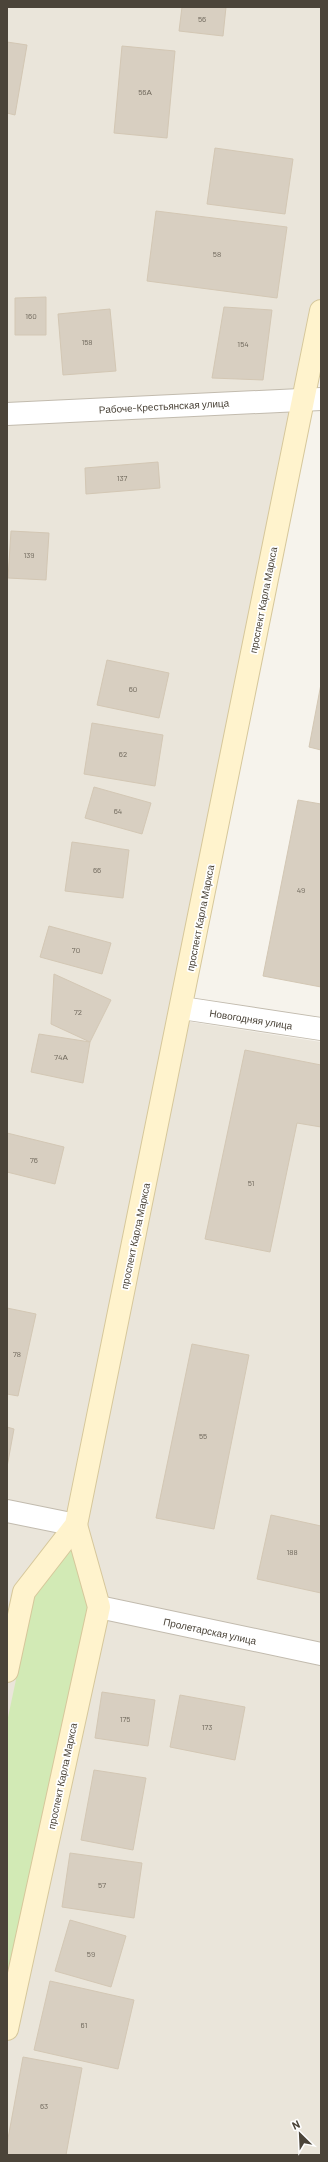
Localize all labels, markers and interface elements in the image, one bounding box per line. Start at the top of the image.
house number: 56 [198,14,206,24]
house number: 56А [138,87,152,97]
house number: 58 [213,249,221,259]
house number: 160 [25,311,37,321]
house number: 158 [81,337,93,347]
house number: 154 [237,339,249,349]
street label: Рабоче-Крестьянская улица [99,397,230,415]
house number: 137 [117,473,128,483]
street label: проспект Карла Маркса [247,545,279,654]
house number: 139 [23,550,35,560]
house number: 60 [129,684,137,694]
house number: 62 [119,749,127,759]
house number: 64 [114,806,122,816]
street label: проспект Карла Маркса [184,863,216,972]
house number: 66 [93,865,101,875]
house number: 49 [297,885,305,895]
house number: 70 [72,945,80,955]
house number: 72 [74,1007,82,1017]
street label: Новогодняя улица [209,1007,294,1032]
house number: 74А [54,1052,68,1062]
house number: 76 [30,1155,38,1165]
house number: 51 [248,1178,255,1188]
street label: проспект Карла Маркса [118,1181,152,1290]
house number: 78 [13,1349,21,1359]
house number: 55 [199,1431,207,1441]
house number: 188 [286,1547,298,1557]
street label: Пролетарская улица [162,1615,258,1647]
house number: 175 [120,1714,130,1724]
street label: проспект Карла Маркса [45,1721,79,1830]
house number: 173 [202,1722,212,1732]
house number: 57 [98,1880,106,1890]
house number: 59 [87,1949,95,1959]
house number: 61 [81,2020,88,2030]
house number: 63 [40,2101,48,2111]
north arrow [280,2114,320,2154]
text: N [290,2117,302,2132]

